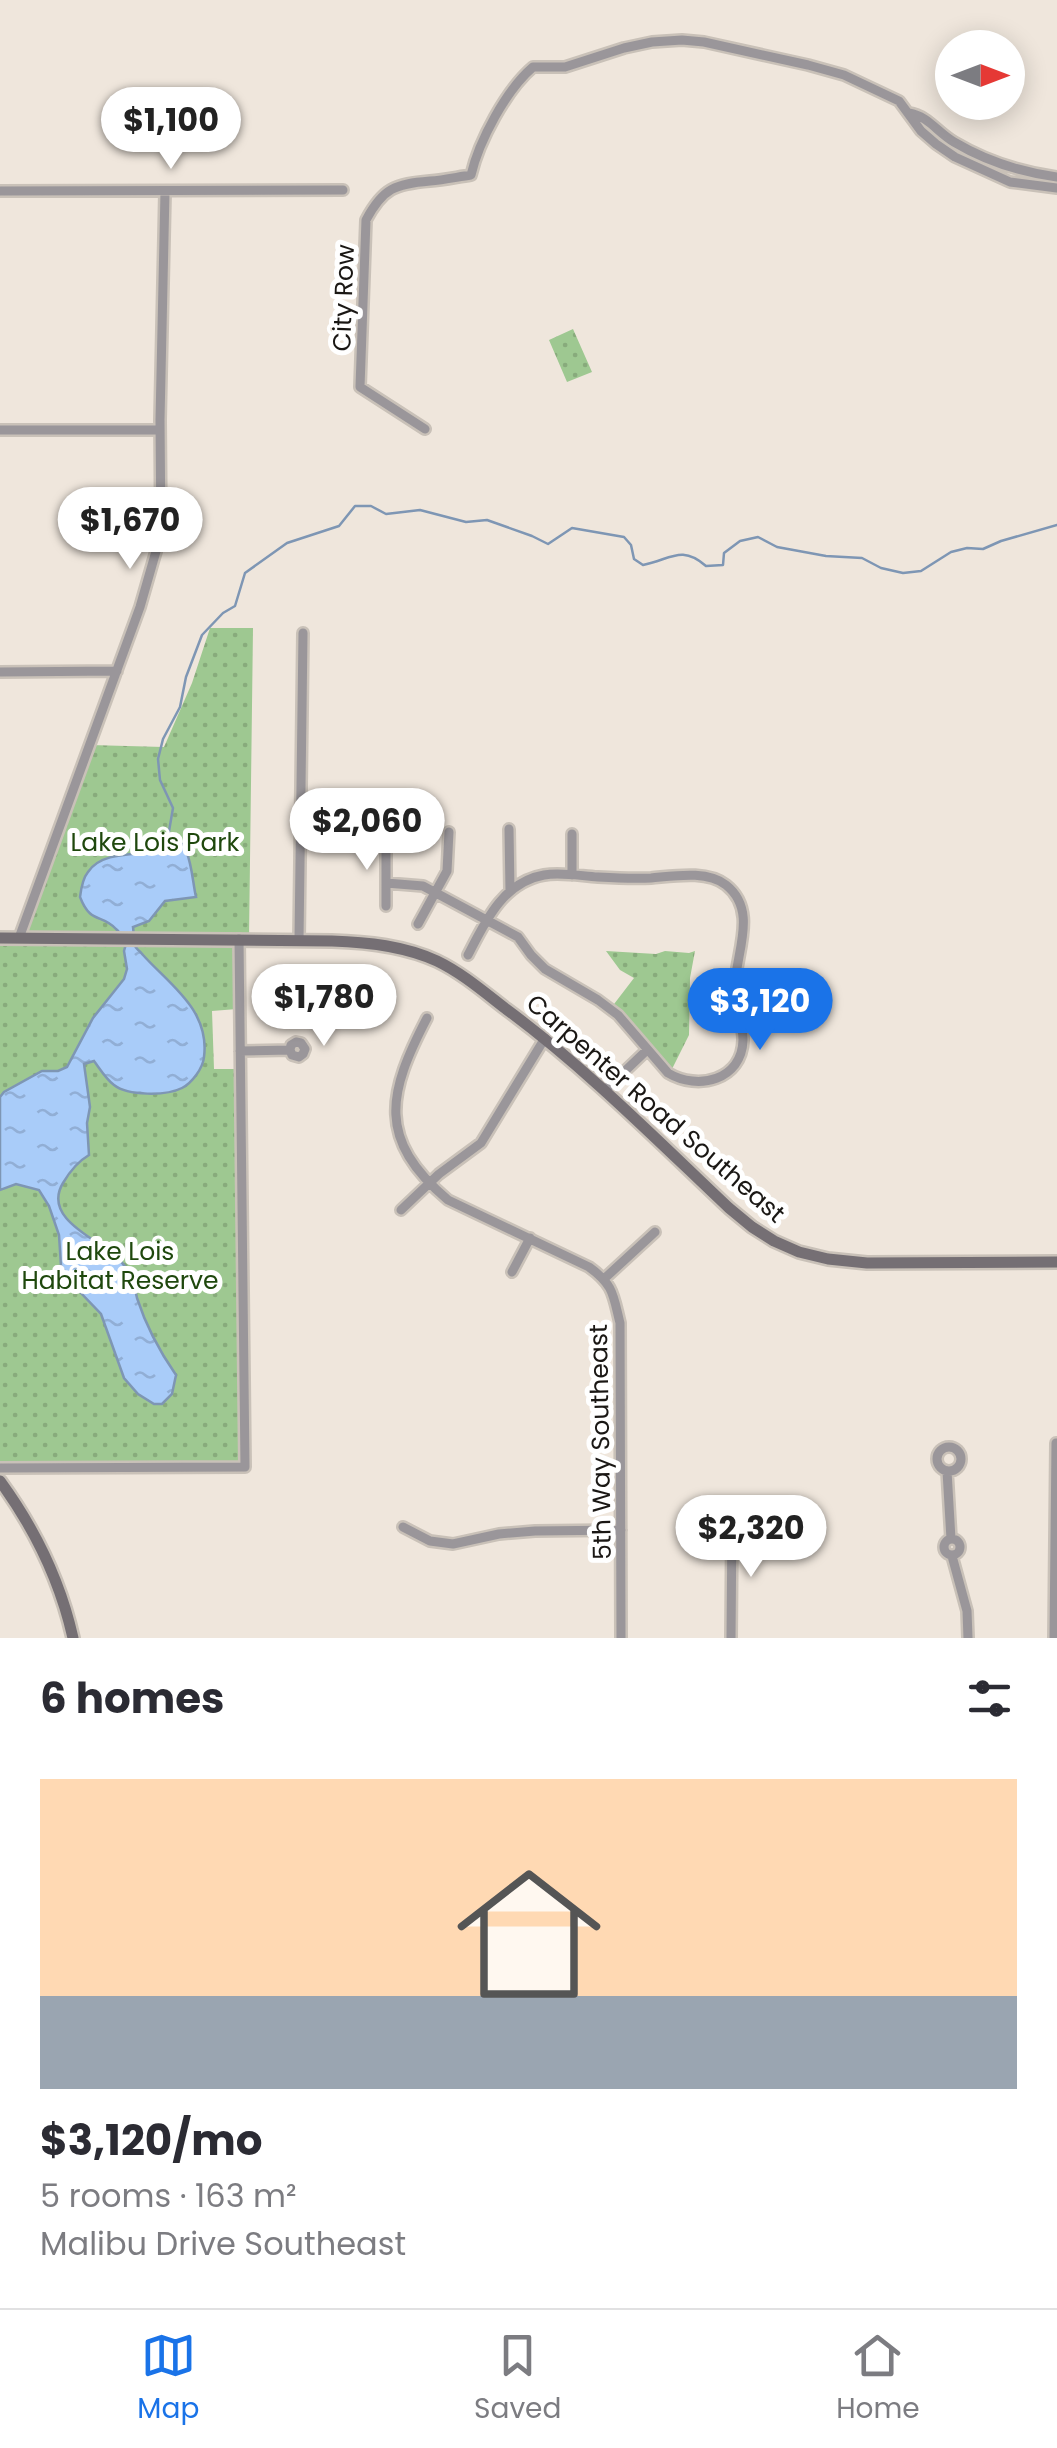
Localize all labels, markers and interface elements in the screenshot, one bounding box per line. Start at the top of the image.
north arrow [935,30,1025,120]
map controls [935,30,1025,120]
pin: $1,100 [90,87,252,172]
text: $1,100 [123,97,219,142]
street label: City Row [324,243,363,352]
pin: $1,670 [49,487,211,572]
text: $1,670 [80,497,180,542]
pin: $2,060 [286,788,448,873]
text: $2,060 [312,798,422,843]
park label: Lake Lois Park [70,825,240,860]
pin: $1,780 [243,964,405,1049]
pin: $3,120 [679,968,841,1053]
text: $1,780 [274,974,375,1019]
text: $3,120 [710,978,810,1023]
street label: Carpenter Road Southeast [519,986,793,1231]
park label: Lake Lois Habitat Reserve [21,1234,219,1298]
street label: 5th Way Southeast [581,1324,620,1560]
pin: $2,320 [670,1495,832,1580]
text: $2,320 [697,1505,805,1550]
text: 6 homes [40,1669,225,1728]
icon: filters [962,1671,1017,1726]
icon: home [439,1844,619,2024]
text: $3,120/mo [40,2111,263,2170]
text: 5 rooms · 163 m² [40,2173,297,2218]
text: Malibu Drive Southeast [40,2221,406,2266]
tab: Map [137,2328,199,2430]
tab: Saved [474,2328,561,2430]
tab: Home [836,2328,920,2430]

